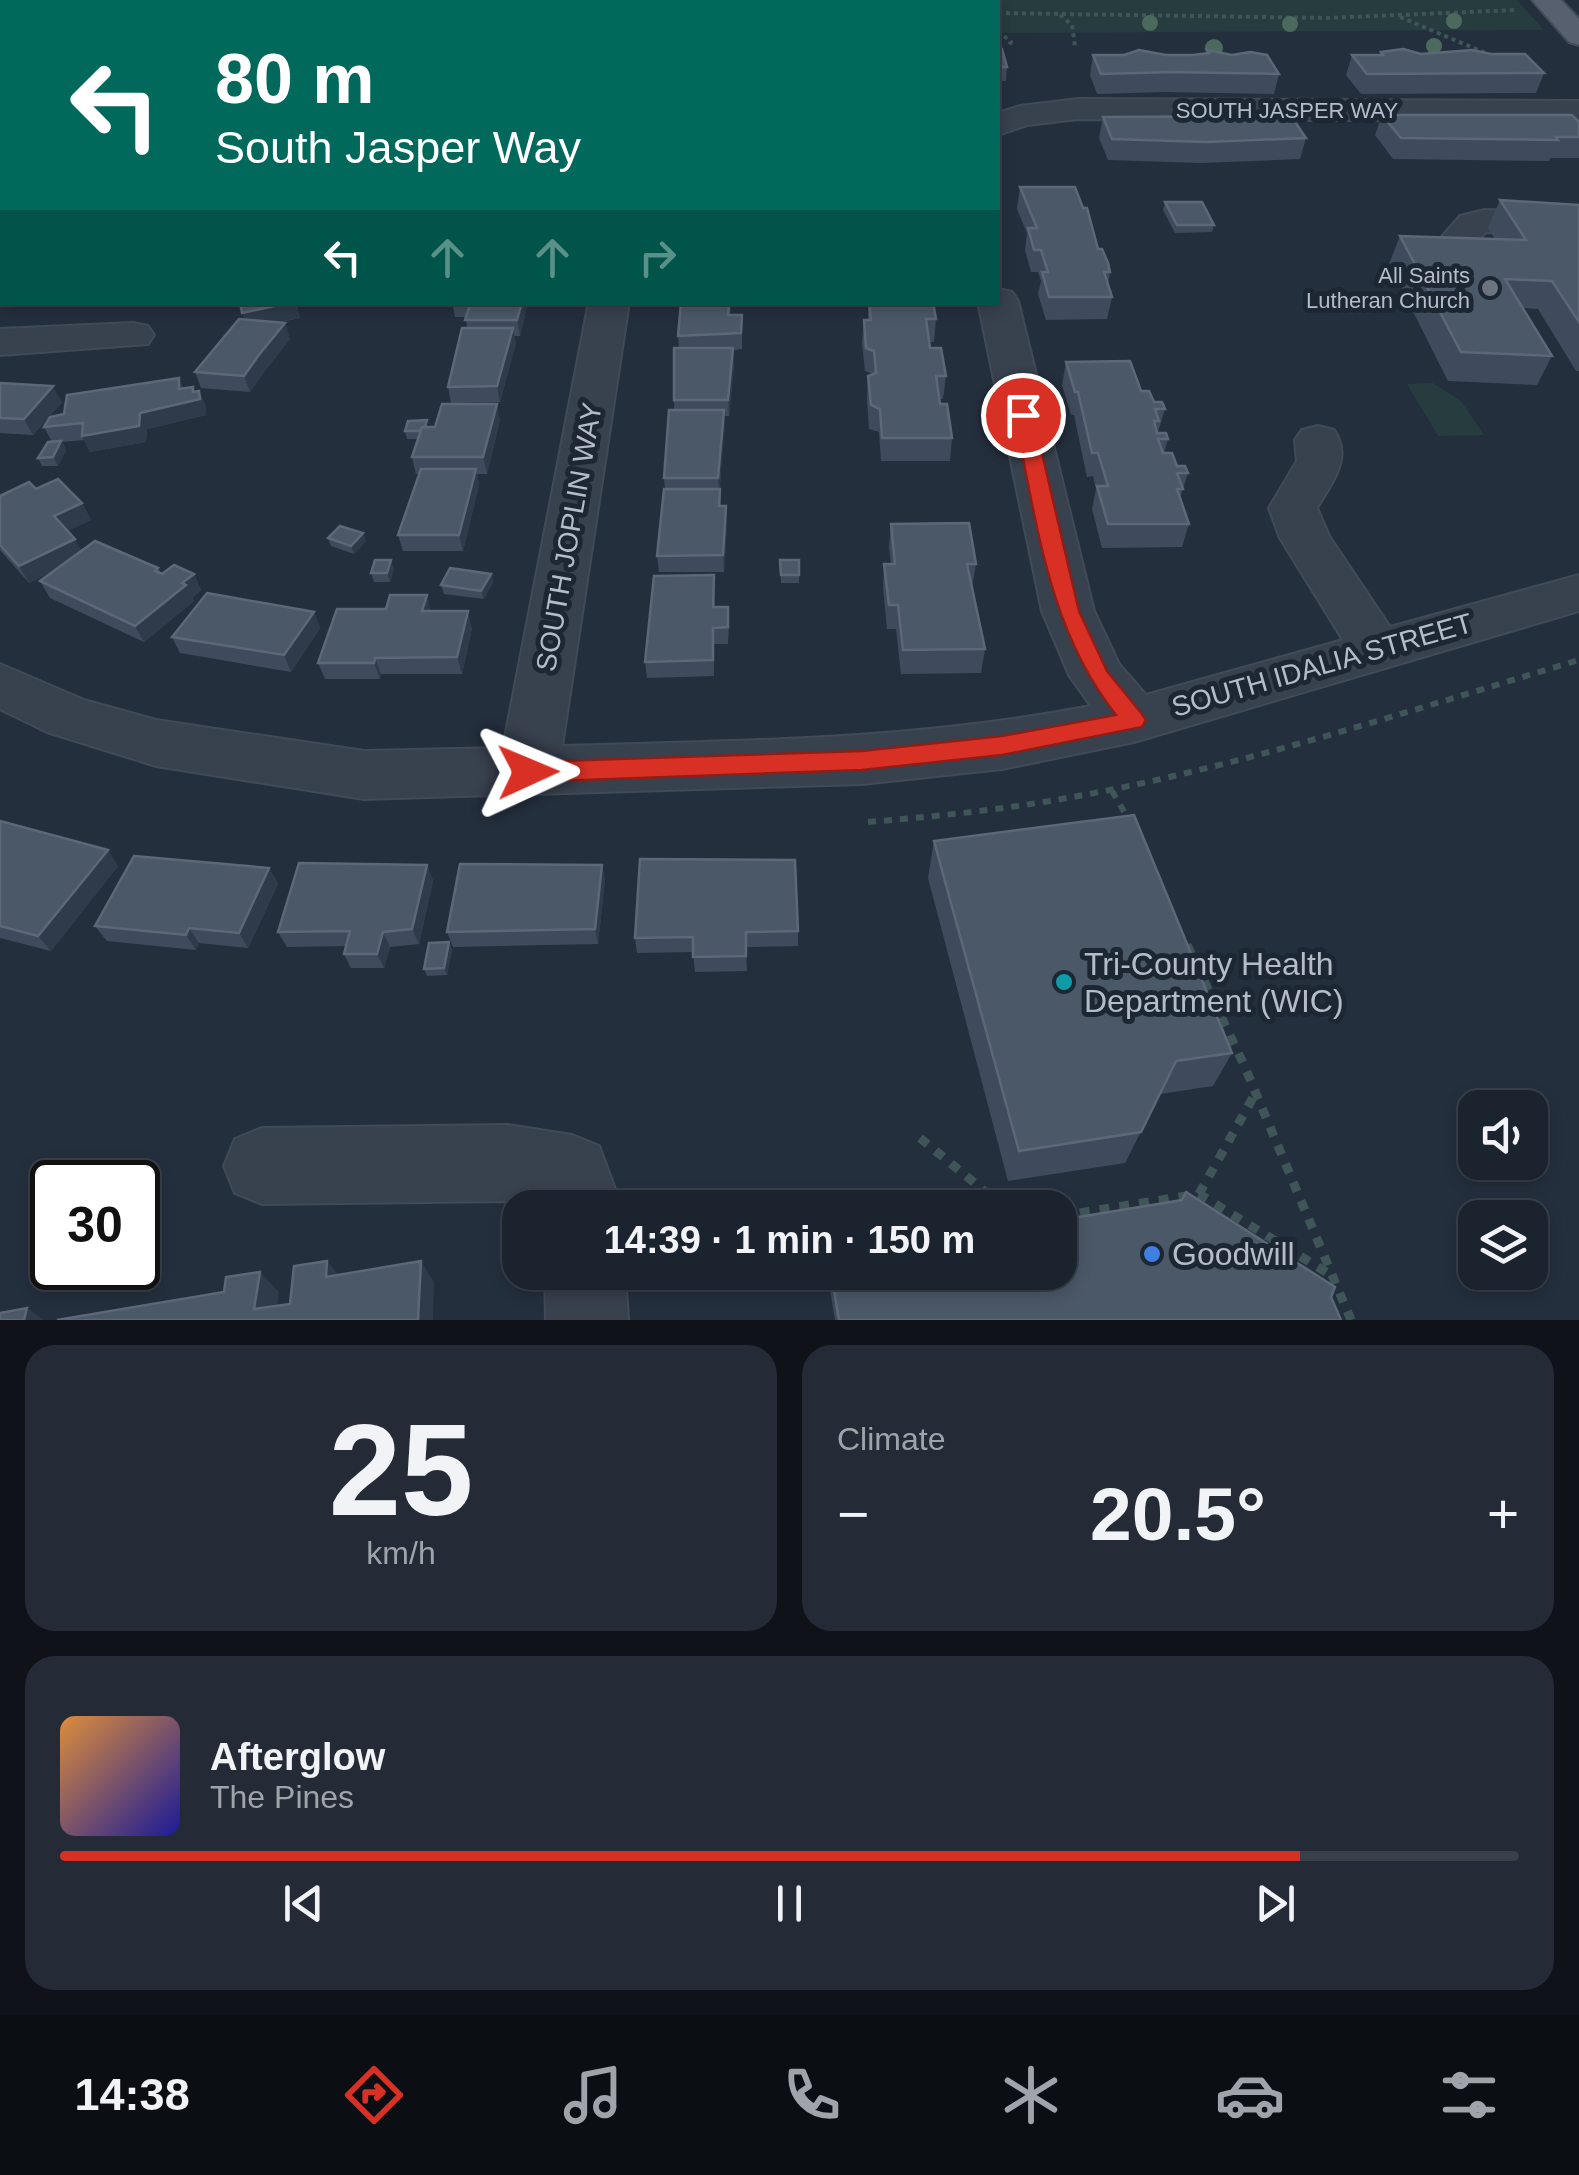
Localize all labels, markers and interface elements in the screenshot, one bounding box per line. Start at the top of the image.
icon: left [50,40,180,170]
text: 80 m [215,40,375,118]
street label: SOUTH JASPER WAY [1176,98,1399,123]
text: South Jasper Way [215,122,581,173]
icon: left [315,230,370,285]
icon: ahead [420,230,475,285]
icon: ahead [525,230,580,285]
icon: right [630,230,685,285]
place label: All Saints Lutheran Church [1306,263,1470,313]
marker: All Saints Lutheran Church [1479,277,1501,299]
pin [981,373,1066,458]
icon: arrive [996,388,1051,443]
street label: SOUTH JOPLIN WAY [530,400,608,674]
street label: SOUTH IDALIA STREET [1168,607,1476,723]
position arrow [476,720,580,824]
place label: Tri-County Health Department (WIC) [1084,946,1344,1019]
marker: Tri-County Health Department (WIC) [1053,971,1075,993]
map controls [1458,1090,1548,1290]
button: sound [1458,1090,1548,1180]
speed limit sign: 30 [30,1160,160,1290]
button: layers [1458,1200,1548,1290]
text: 14:39 · 1 min · 150 m [604,1219,975,1261]
place label: Goodwill [1172,1236,1295,1272]
marker: Goodwill [1141,1243,1163,1265]
text: 25 [329,1397,473,1543]
text: Climate [837,1421,945,1457]
text: 20.5° [1090,1472,1266,1556]
text: − [837,1483,869,1545]
text: + [1487,1483,1519,1545]
text: km/h [366,1535,436,1571]
text: Afterglow [210,1736,385,1778]
text: The Pines [210,1779,354,1815]
icon: previous [276,1876,331,1931]
icon: pause [762,1876,817,1931]
icon: next [1248,1876,1303,1931]
icon: directions [339,2060,409,2130]
icon: music [558,2060,628,2130]
icon: phone [777,2060,847,2130]
icon: climate [996,2060,1066,2130]
icon: car [1215,2060,1285,2130]
icon: filters [1434,2060,1504,2130]
text: 14:38 [75,2069,190,2120]

